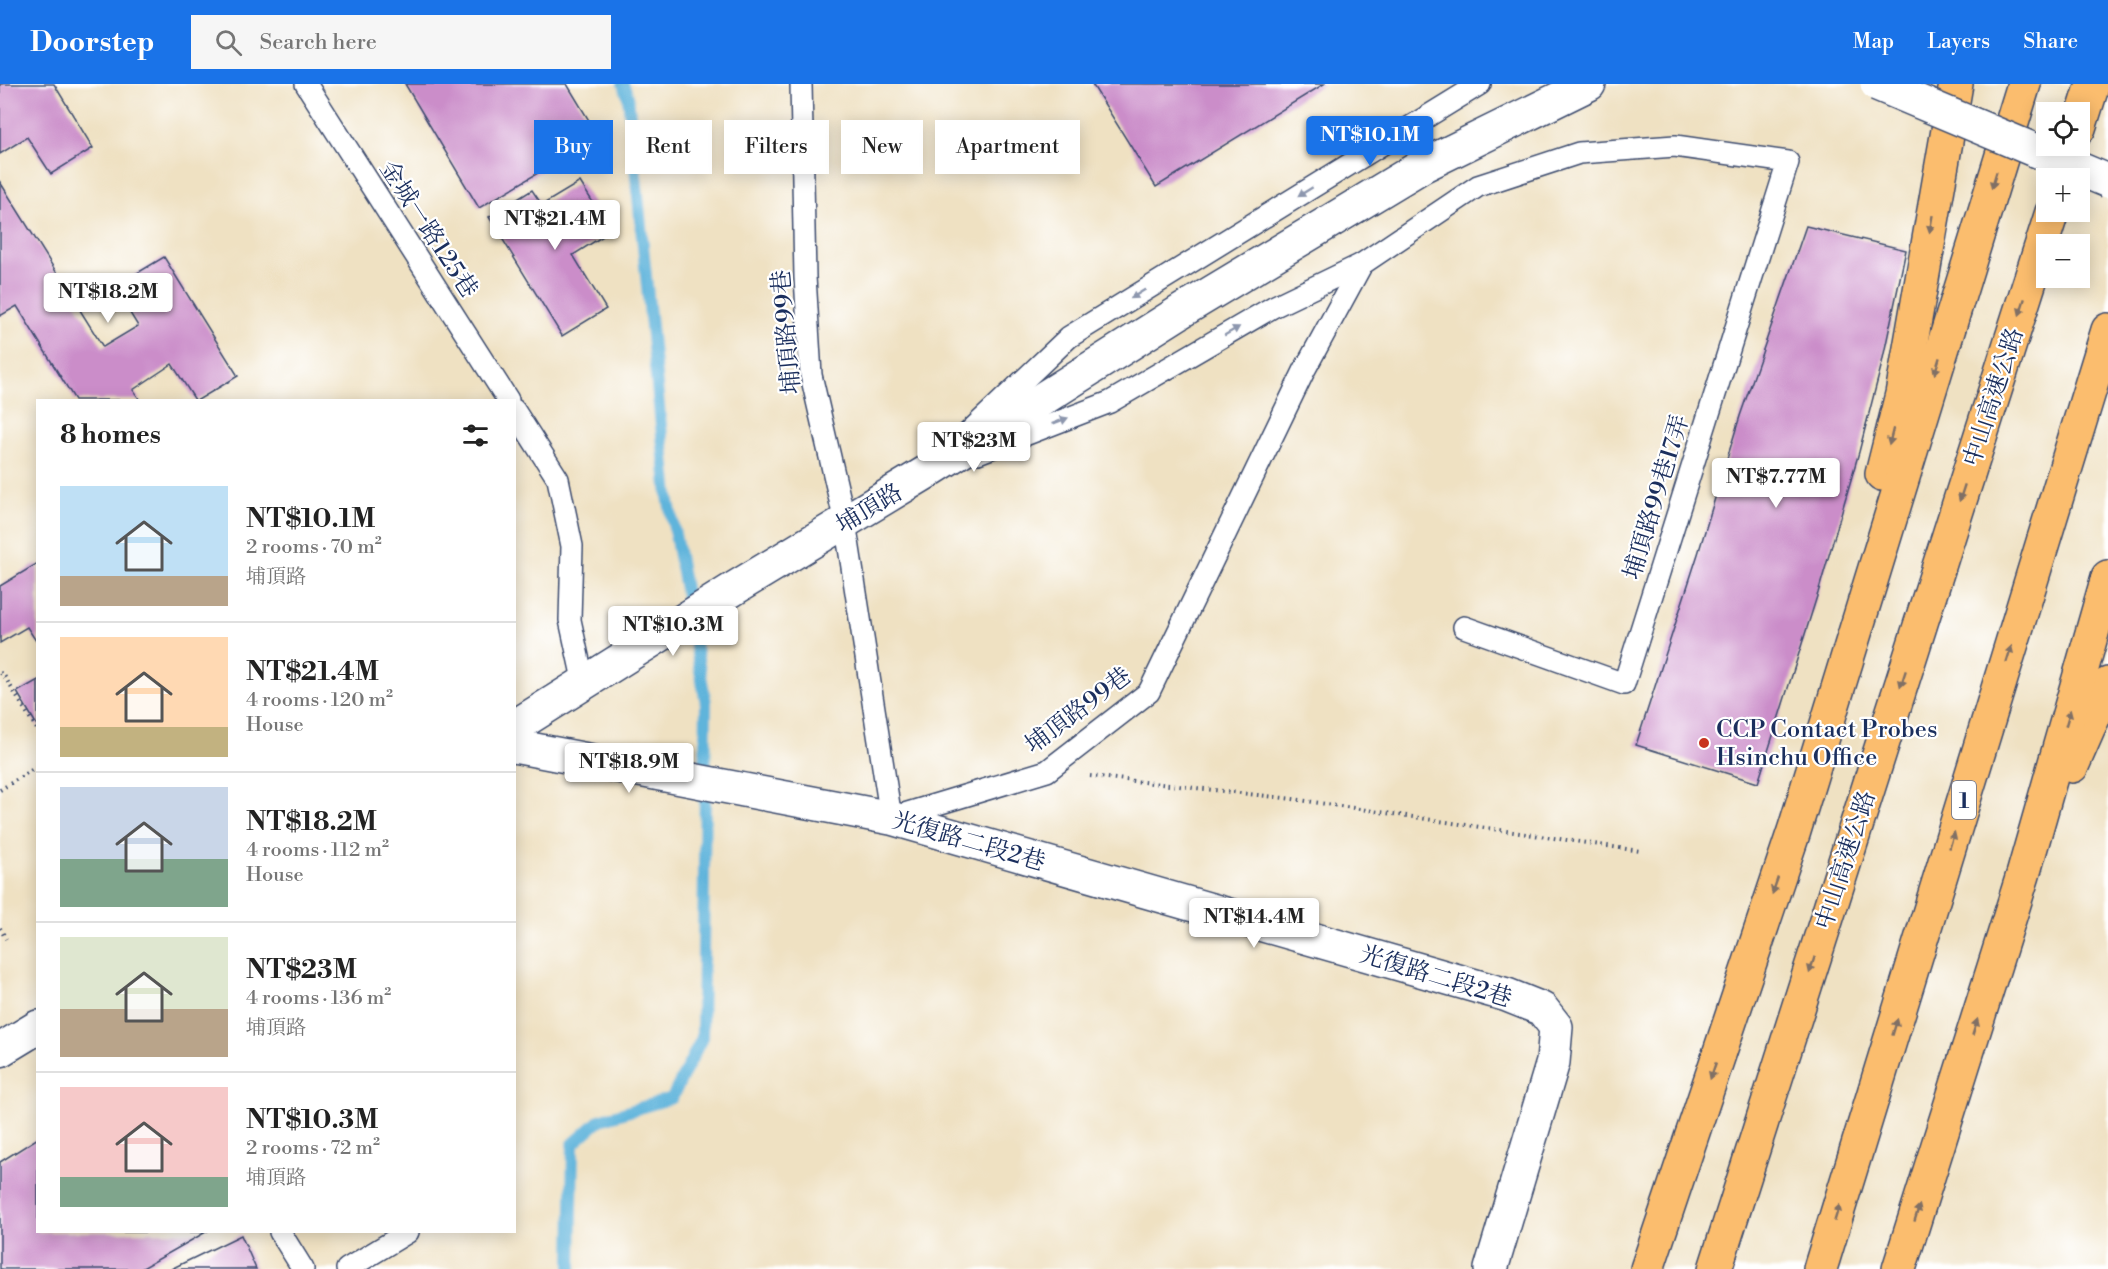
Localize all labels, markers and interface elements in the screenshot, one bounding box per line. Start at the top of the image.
search box [191,15,611,69]
text: Doorstep [30,25,155,60]
icon: search [212,26,245,59]
text: Search here [260,29,377,56]
text: Map [1853,29,1894,55]
text: Layers [1927,29,1990,55]
text: Share [2023,29,2078,55]
map controls [2036,102,2090,288]
button: locate [2036,102,2090,156]
pin: NT$10.1M [1308,116,1432,167]
chip: Buy [534,120,613,174]
chip: Rent [625,120,712,174]
chip: Filters [724,120,829,174]
chip: New [841,120,923,174]
chip: Apartment [935,120,1080,174]
text: NT$10.1M [1320,123,1420,148]
street label: 金城一路125巷 [373,155,484,304]
button: + [2036,168,2090,222]
one-way arrow [1989,171,1998,189]
one-way arrow [1296,186,1313,197]
pin: NT$21.4M [493,200,617,251]
text: NT$21.4M [504,207,606,232]
one-way arrow [1926,215,1935,234]
button: − [2036,234,2090,288]
street label: 埔頂路99巷 [767,268,807,396]
pin: NT$18.2M [46,273,170,324]
text: NT$18.2M [58,280,158,305]
one-way arrow [1130,288,1147,299]
one-way arrow [2017,298,2026,316]
street label: 中山高速公路 [1957,324,2030,470]
one-way arrow [1224,326,1241,336]
one-way arrow [1932,357,1941,375]
street label: 埔頂路99巷17弄 [1618,411,1696,583]
one-way arrow [1051,416,1069,426]
text: 8 homes [60,419,161,451]
icon: filters [459,419,492,452]
pin: NT$23M [925,422,1023,473]
one-way arrow [1886,427,1896,446]
text: NT$23M [931,429,1017,454]
pin: NT$7.77M [1714,458,1838,509]
text: NT$7.77M [1726,465,1826,490]
street label: 埔頂路 [831,477,908,540]
one-way arrow [1957,484,1967,502]
text: NT$10.1M [246,503,375,535]
icon: home [108,510,180,582]
text: 2 rooms · 70 m² [246,535,382,560]
text: 埔頂路 [246,565,306,590]
pin: NT$10.3M [611,606,735,657]
text: NT$10.3M [622,613,724,638]
one-way arrow [2005,645,2014,663]
text: NT$21.4M [246,656,379,688]
icon: home [108,661,180,733]
street label: 埔頂路99巷 [1020,661,1138,760]
one-way arrow [1898,670,1907,688]
text: 4 rooms · 120 m² [246,688,393,713]
one-way arrow [2064,709,2073,727]
text: House [246,713,304,738]
place label: CCP Contact Probes Hsinchu Office [1716,715,1937,773]
marker: CCP Contact Probes Hsinchu Office [1697,736,1711,750]
pin: NT$18.9M [567,743,691,794]
text: NT$18.9M [579,750,679,775]
road number: 1 [1952,781,1976,819]
street label: 中山高速公路 [1809,787,1882,933]
text: NT$18.2M [246,806,377,838]
street label: 光復路二段2巷 [889,806,1049,878]
icon: home [108,811,180,883]
one-way arrow [1948,831,1957,849]
text: 4 rooms · 112 m² [246,838,389,863]
text: House [246,863,304,888]
one-way arrow [1770,877,1779,895]
pin: NT$14.4M [1192,898,1316,949]
text: NT$14.4M [1203,905,1305,930]
street label: 光復路二段2巷 [1356,940,1515,1014]
text: NT$23M [246,954,357,986]
one-way arrow [1807,956,1816,974]
icon: home [108,961,180,1033]
text: 4 rooms · 136 m² [246,986,391,1011]
text: 埔頂路 [246,1016,306,1041]
one-way arrow [1890,1018,1900,1036]
one-way arrow [1971,1018,1981,1036]
one-way arrow [1708,1062,1717,1080]
text: NT$10.3M [246,1104,378,1136]
icon: home [108,1111,180,1183]
text: 2 rooms · 72 m² [246,1136,380,1161]
text: 埔頂路 [246,1166,306,1191]
one-way arrow [1833,1204,1842,1222]
one-way arrow [1913,1204,1922,1222]

